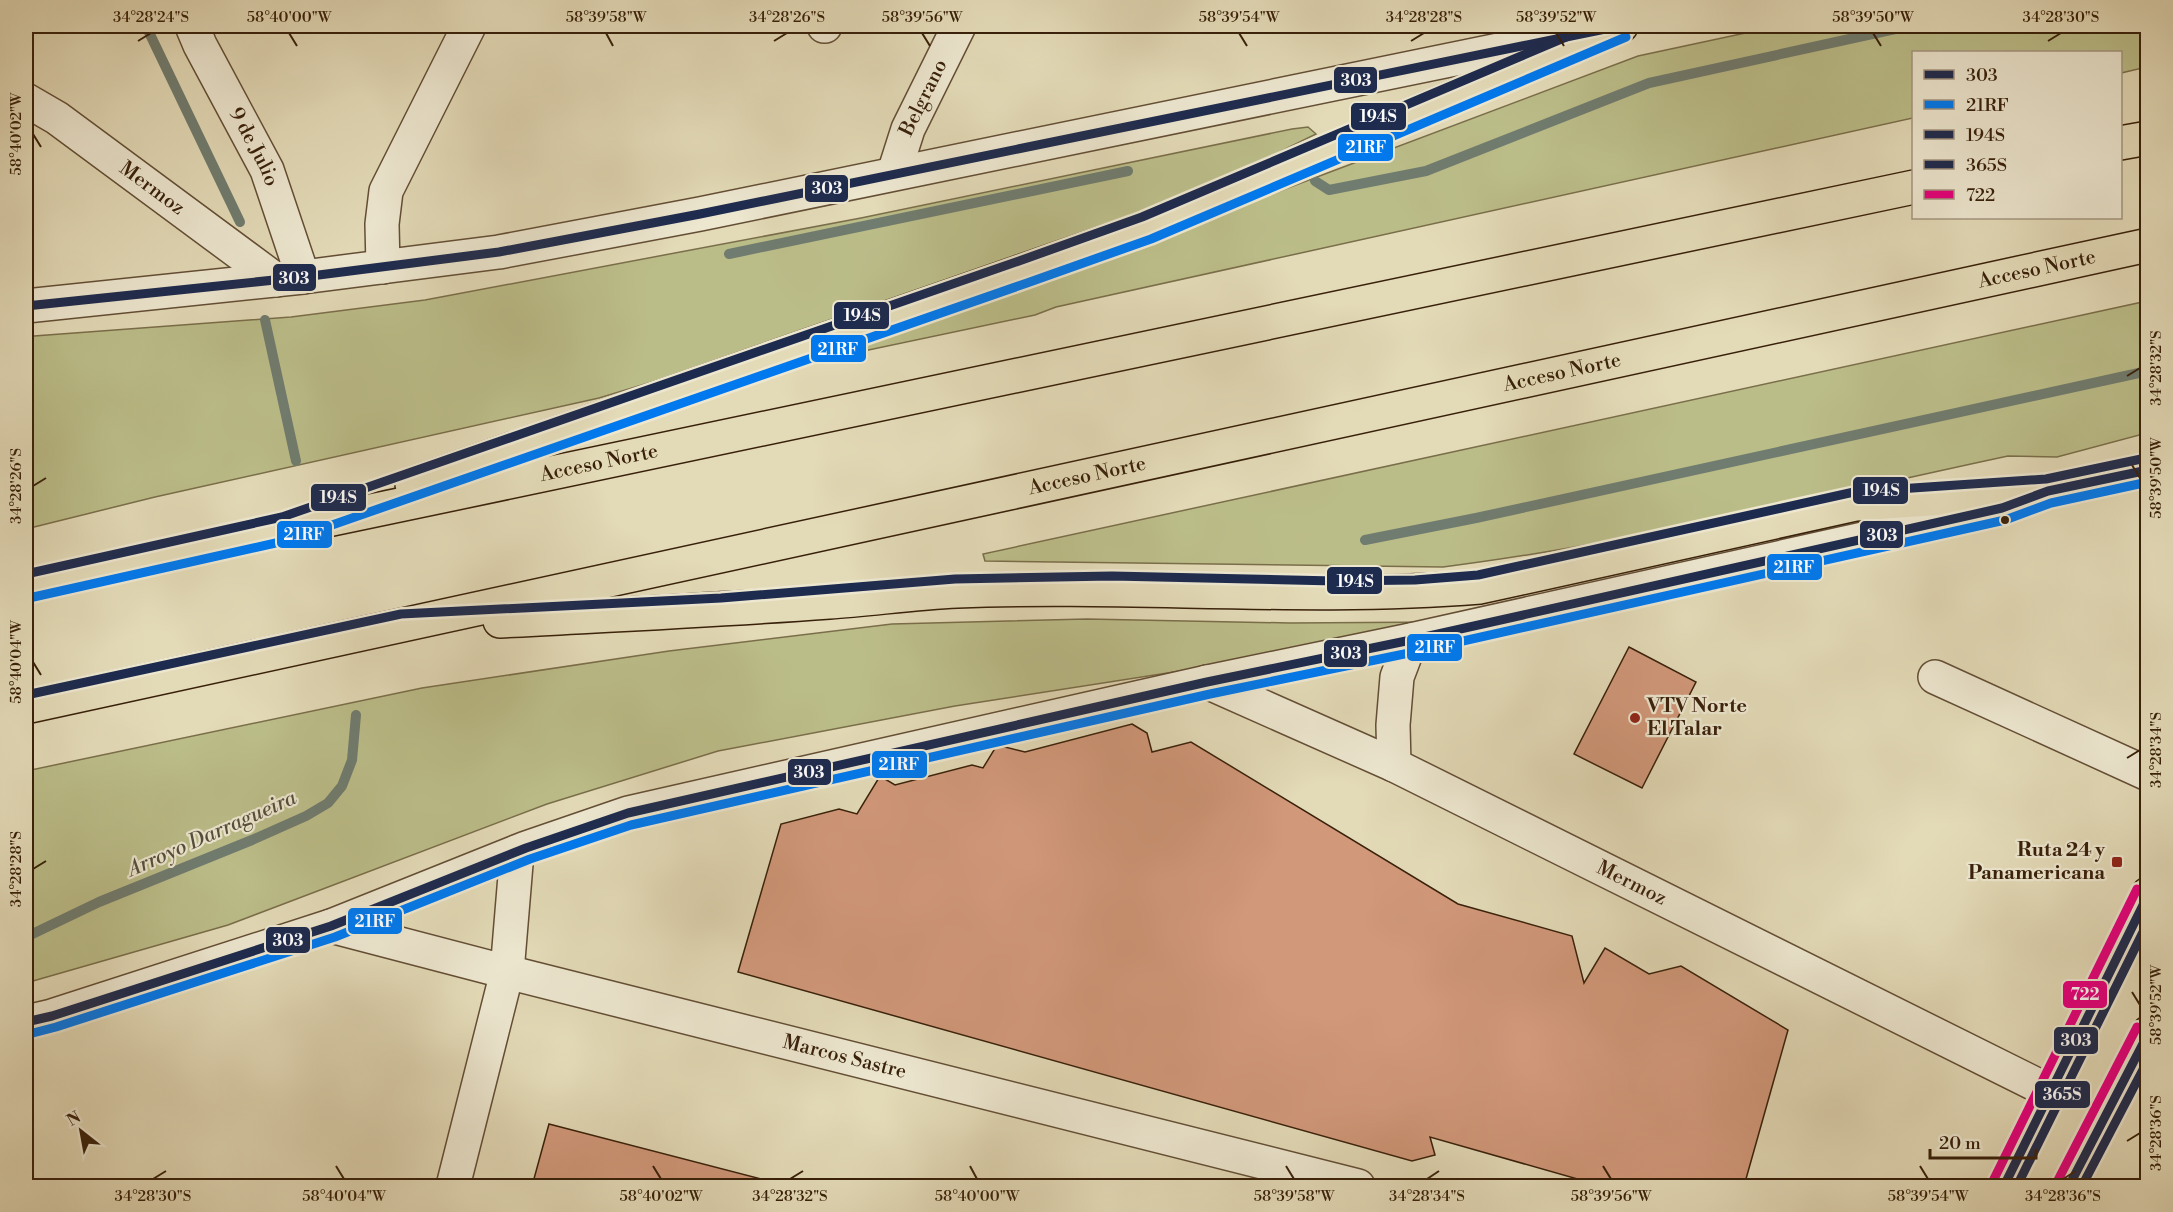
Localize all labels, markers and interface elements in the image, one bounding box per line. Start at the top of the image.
text: 34°28'24"S [113,8,189,27]
text: 58°40'00"W [247,8,332,27]
text: 58°39'58"W [566,8,647,27]
text: 34°28'26"S [749,8,825,27]
text: 58°39'56"W [882,8,963,27]
text: 58°39'54"W [1199,8,1280,27]
text: 34°28'28"S [1386,8,1462,27]
text: 58°39'52"W [1516,8,1596,27]
text: 58°39'50"W [1832,8,1914,27]
text: 34°28'30"S [2023,8,2099,27]
legend [1912,51,2122,219]
street label: Belgrano [893,55,953,141]
text: 303 [1966,64,1998,87]
line badge: 303 [1333,66,1378,94]
text: 303 [1341,71,1372,91]
text: 58°40'02"W [7,92,26,175]
text: 21RF [1966,94,2009,117]
line badge: 194S [1350,102,1407,131]
street label: 9 de Julio [223,103,284,189]
text: 194S [1359,107,1397,127]
text: 194S [1966,124,2005,147]
line badge: 21RF [1337,133,1394,162]
text: 21RF [1346,138,1386,158]
text: 365S [1966,154,2007,177]
street label: Mermoz [114,156,190,221]
line badge: 303 [804,174,849,203]
text: 303 [812,179,843,199]
text: 722 [1966,184,1995,207]
street label: Acceso Norte [1975,244,2098,294]
line badge: 303 [272,263,317,292]
text: 303 [279,269,310,289]
line badge: 194S [833,301,890,330]
text: 194S [843,306,881,326]
text: 34°28'32"S [2147,330,2166,406]
line badge: 21RF [810,334,867,363]
text: 21RF [818,340,858,360]
street label: Acceso Norte [1500,348,1623,398]
text: 58°39'50"W [2147,437,2166,519]
street label: Acceso Norte [537,439,660,488]
text: 34°28'26"S [7,448,26,524]
street label: Acceso Norte [1025,451,1148,501]
line badge: 194S [1852,476,1909,505]
text: 194S [1862,481,1900,501]
line badge: 194S [310,483,367,512]
text: 194S [319,488,357,508]
unlabelled marker [1999,514,2011,526]
line badge: 21RF [276,520,333,549]
line badge: 303 [1859,520,1904,549]
text: 21RF [284,525,324,545]
text: 303 [1867,526,1898,546]
line badge: 21RF [1766,553,1823,581]
text: 21RF [1774,558,1814,578]
line badge: 194S [1326,566,1383,595]
text: 194S [1336,572,1374,592]
text: 58°40'04"W [7,620,26,704]
line badge: 21RF [1406,633,1463,662]
text: 21RF [1415,638,1455,658]
line badge: 303 [1323,639,1368,668]
text: 303 [1331,644,1362,664]
place label: VTV Norte El Talar [1646,694,1747,742]
marker: VTV Norte El Talar [1628,711,1642,725]
text: 34°28'34"S [2147,712,2166,788]
line badge: 21RF [871,750,928,779]
text: 21RF [879,755,919,775]
line badge: 303 [787,758,832,786]
text: 303 [794,763,825,783]
water label: Arroyo Darragueira [122,785,301,884]
text: 34°28'28"S [7,831,26,907]
place label: Ruta 24 y Panamericana [1968,838,2106,886]
street label: Mermoz [1592,855,1671,911]
marker: Ruta 24 y Panamericana [2110,855,2124,869]
line badge: 21RF [347,907,403,935]
text: 21RF [355,912,395,932]
line badge: 303 [265,926,311,954]
text: 303 [273,931,304,951]
text: 58°39'52"W [2147,965,2166,1045]
line badge: 722 [2062,980,2108,1009]
text: 722 [2070,985,2100,1005]
line badge: 303 [2053,1026,2099,1055]
street label: Marcos Sastre [780,1029,909,1084]
text: 303 [2061,1031,2092,1051]
line badge: 365S [2034,1080,2091,1109]
text: 365S [2043,1085,2081,1105]
text: 34°28'36"S [2147,1095,2166,1171]
north arrow [51,1101,111,1161]
text: N [63,1107,85,1131]
scale bar [1930,1122,2036,1160]
text: 20 m [1939,1132,1981,1155]
text: 34°28'30"S [115,1187,191,1206]
text: 58°40'04"W [302,1187,386,1206]
text: 58°40'02"W [620,1187,703,1206]
text: 34°28'32"S [752,1187,828,1206]
text: 58°40'00"W [935,1187,1020,1206]
text: 58°39'58"W [1254,1187,1335,1206]
text: 34°28'34"S [1389,1187,1465,1206]
text: 58°39'56"W [1571,1187,1652,1206]
text: 58°39'54"W [1888,1187,1969,1206]
text: 34°28'36"S [2025,1187,2101,1206]

